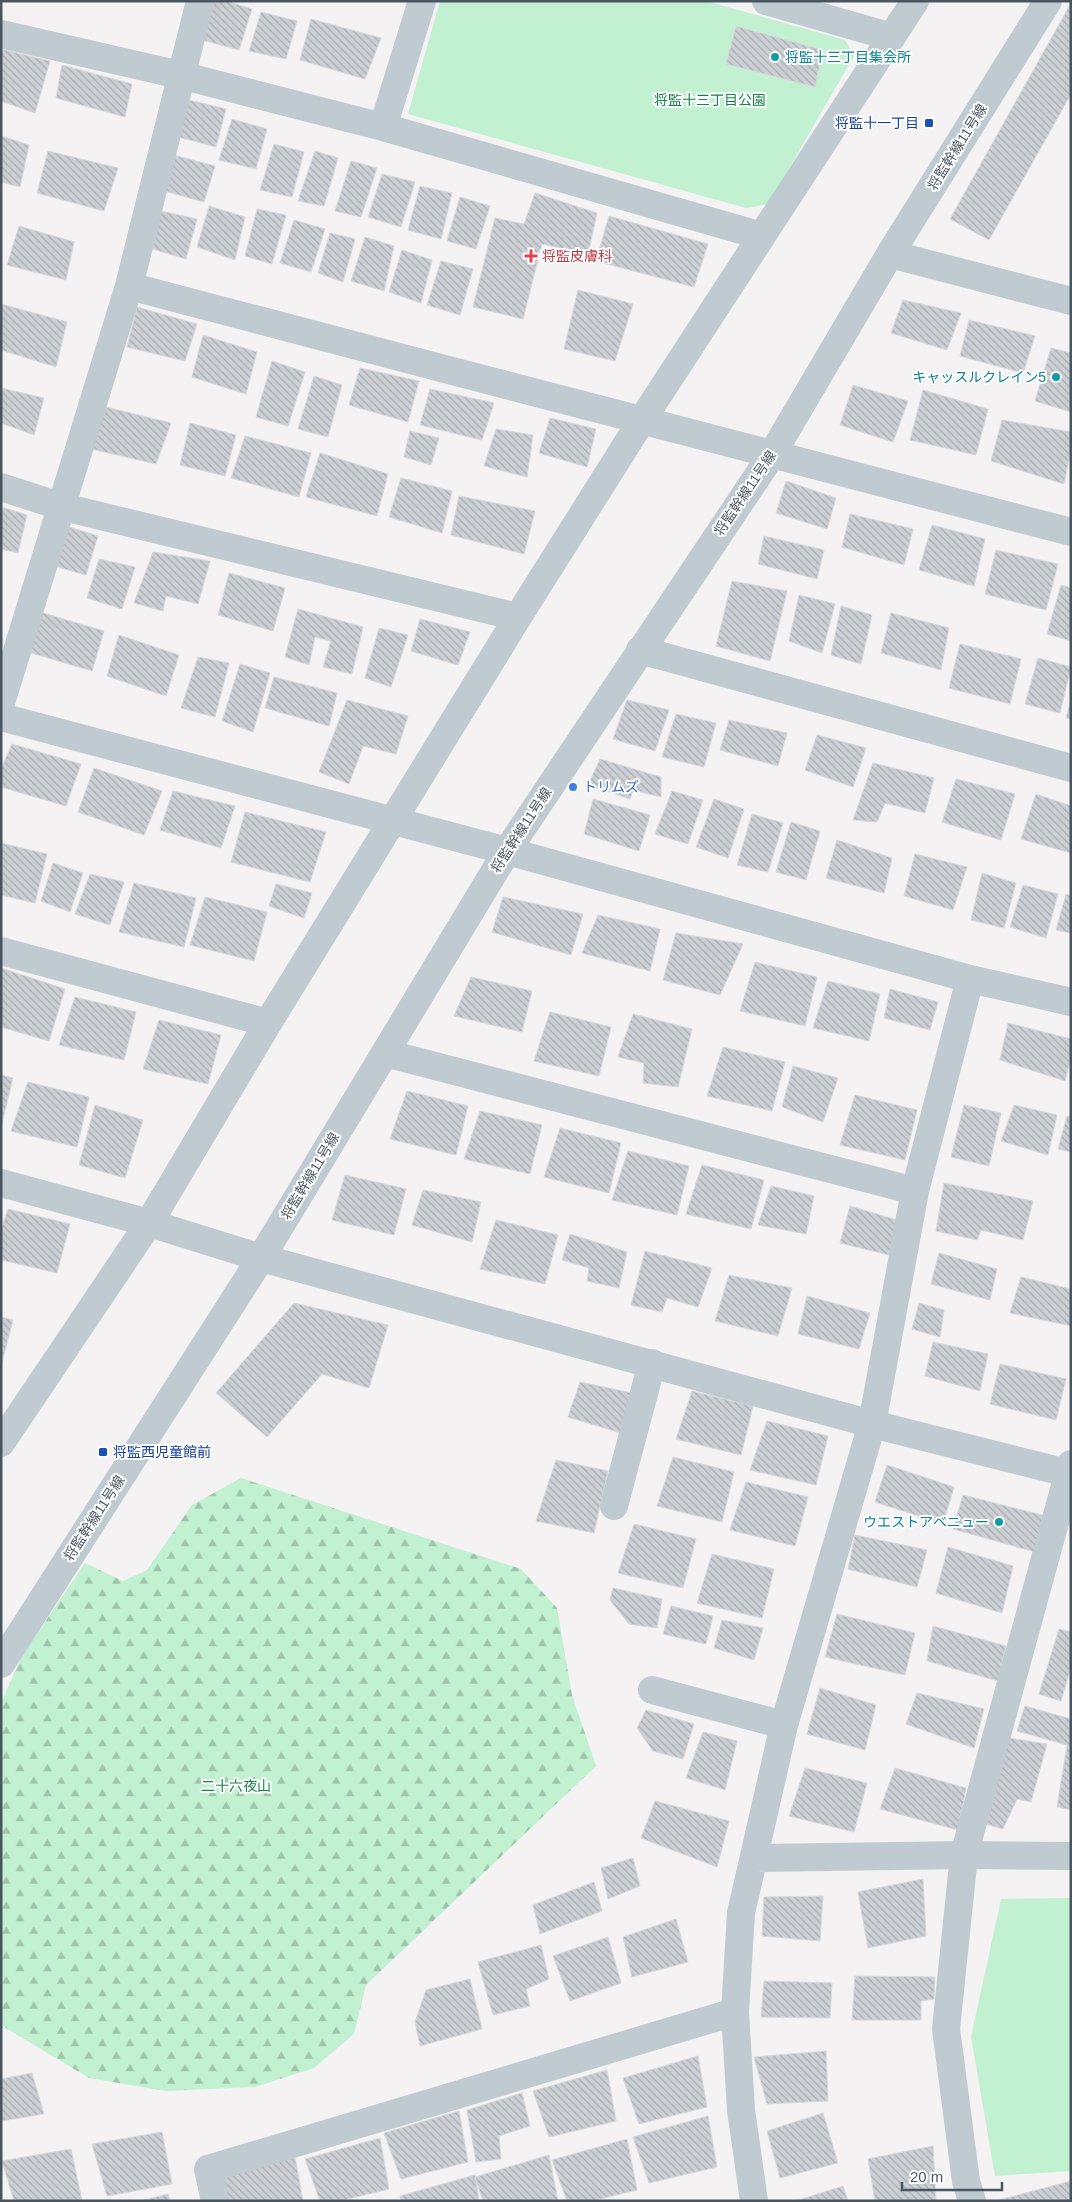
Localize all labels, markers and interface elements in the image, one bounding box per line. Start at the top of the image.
place label: 将監十三丁目集会所 [785,49,911,65]
marker: 将監十三丁目集会所 [769,51,781,63]
park label: 将監十三丁目公園 [654,92,766,108]
street label: 将監幹線11号線 [924,101,990,193]
place label: 将監十一丁目 [835,115,919,131]
marker: 将監十一丁目 [923,117,935,129]
place label: 将監皮膚科 [542,248,612,264]
marker: 将監皮膚科 [524,249,538,263]
place label: キャッスルクレイン5 [912,369,1046,385]
marker: キャッスルクレイン5 [1050,371,1062,383]
street label: 将監幹線11号線 [711,448,779,538]
place label: トリムズ [583,779,639,795]
marker: トリムズ [567,781,579,793]
street label: 将監幹線11号線 [487,784,555,876]
street label: 将監幹線11号線 [278,1130,342,1222]
place label: 将監西児童館前 [113,1444,211,1460]
marker: 将監西児童館前 [97,1446,109,1458]
street label: 将監幹線11号線 [60,1472,128,1564]
place label: ウエストアベニュー [863,1514,989,1530]
marker: ウエストアベニュー [993,1516,1005,1528]
park label: 二十六夜山 [201,1778,271,1794]
scale bar [902,2160,1002,2192]
text: 20 m [910,2168,943,2185]

